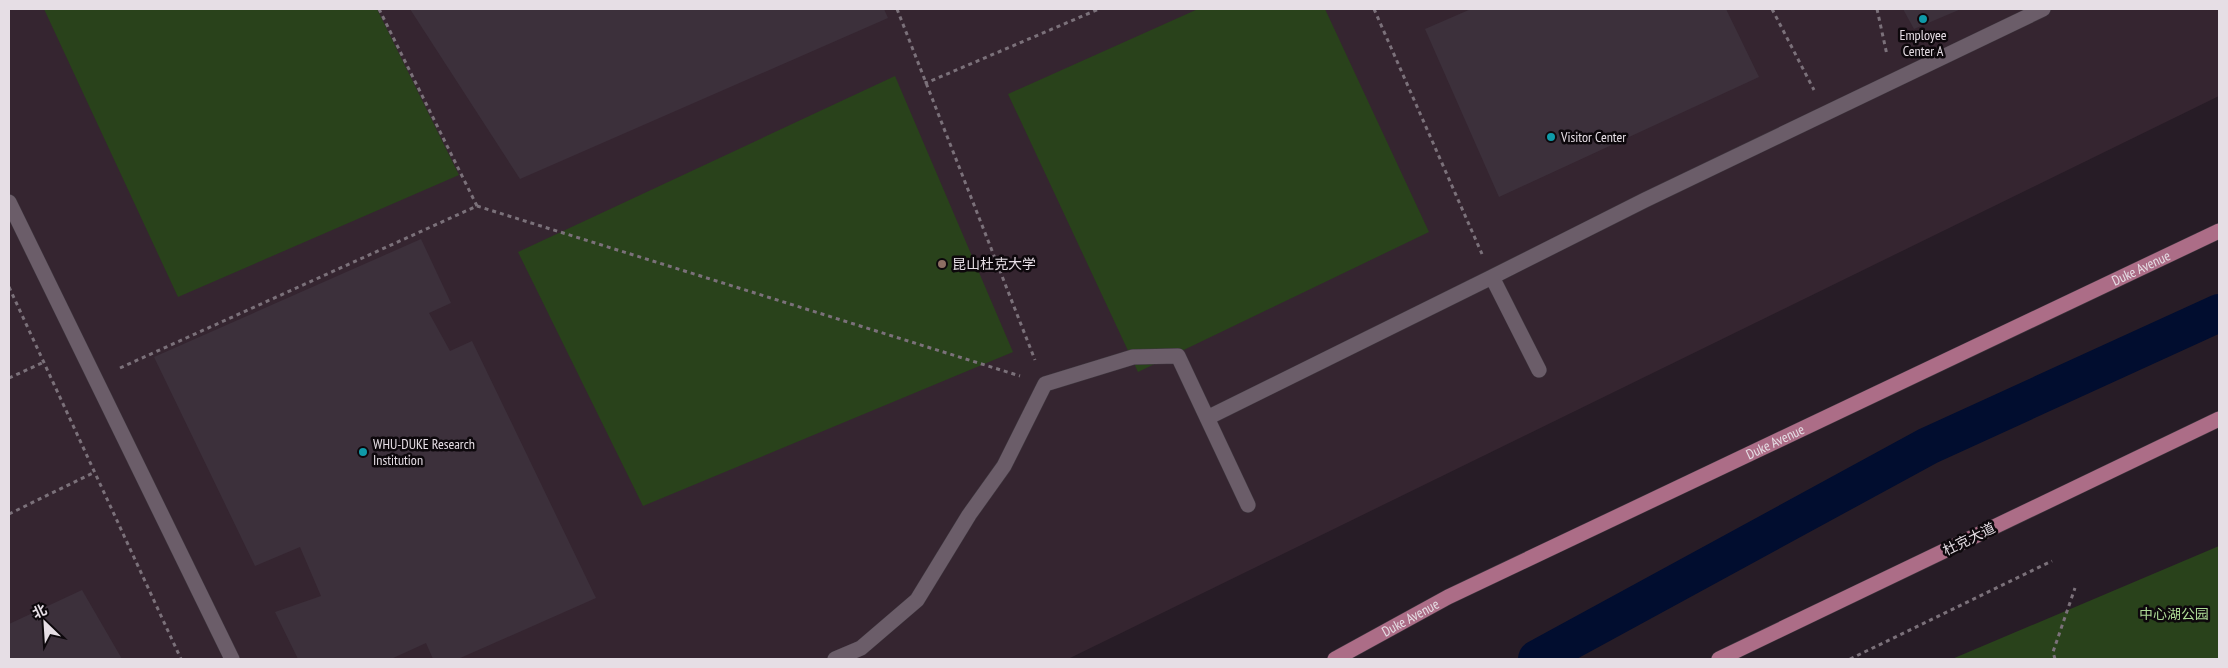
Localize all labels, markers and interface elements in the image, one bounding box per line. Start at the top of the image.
marker: Employee Center A [1917,13,1929,25]
place label: Employee Center A [1899,26,1947,60]
place label: Visitor Center [1560,128,1626,146]
marker: Visitor Center [1545,131,1557,143]
street label: Duke Avenue [2109,246,2173,290]
place label: 昆山杜克大学 [952,255,1036,273]
marker: 昆山杜克大学 [936,258,948,270]
street label: Duke Avenue [1743,420,1807,463]
place label: WHU-DUKE Research Institution [373,435,475,469]
marker: WHU-DUKE Research Institution [357,446,369,458]
street label: 杜克大道 [1940,519,1998,559]
street label: Duke Avenue [1379,595,1442,641]
north arrow [20,598,70,648]
text: 北 [29,600,50,622]
park label: 中心湖公园 [2139,605,2209,623]

